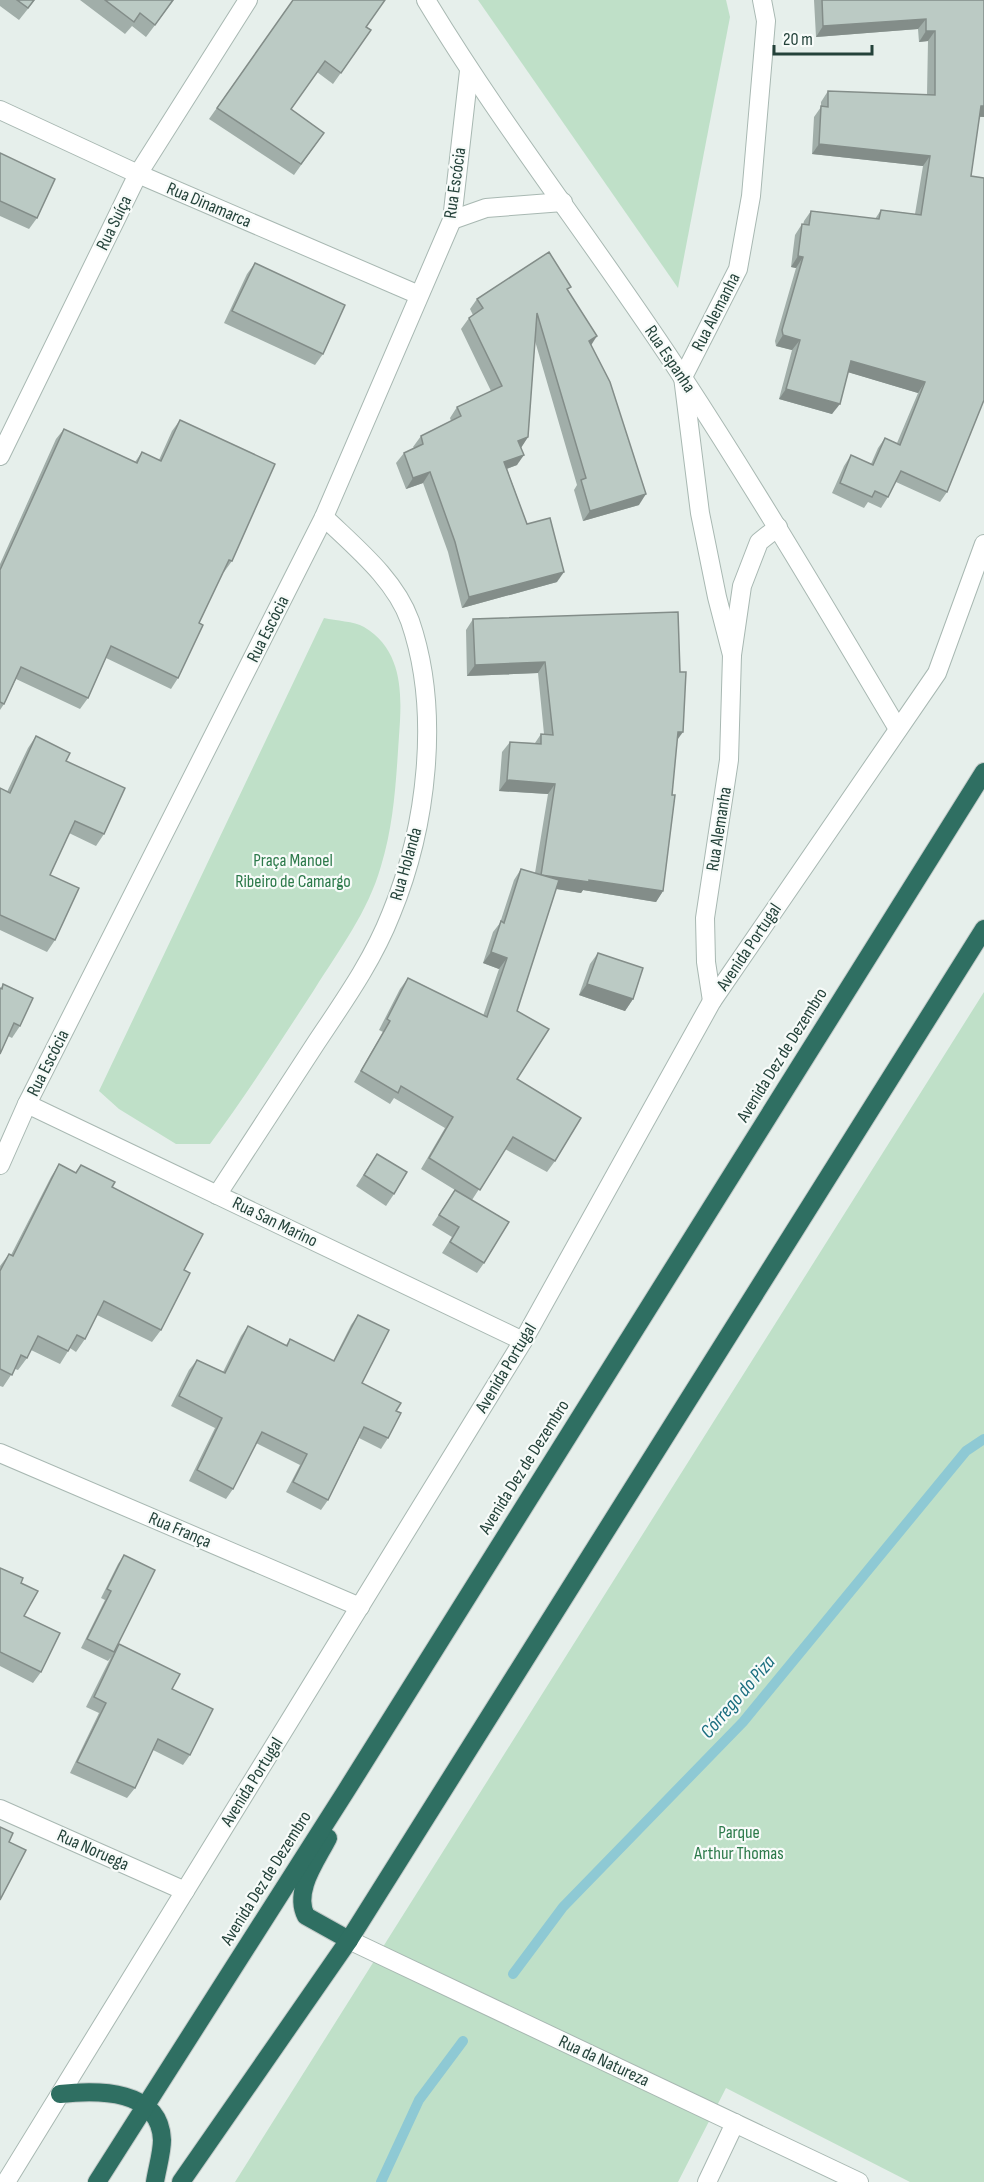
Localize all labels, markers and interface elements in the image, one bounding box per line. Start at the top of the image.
scale bar [774,18,872,56]
text: 20 m [783,29,813,50]
street label: Rua Escócia [440,146,470,220]
street label: Rua Dinamarca [164,178,254,232]
street label: Rua Suíça [92,192,136,254]
street label: Rua Alemanha [687,269,745,355]
street label: Rua Espanha [640,322,700,397]
street label: Rua Escócia [242,592,294,666]
street label: Rua Alemanha [702,785,736,873]
street label: Rua Holanda [386,825,426,903]
park label: Praça Manoel Ribeiro de Camargo [235,850,351,892]
street label: Avenida Portugal [712,899,786,995]
street label: Avenida Dez de Dezembro [732,984,832,1127]
street label: Rua Escócia [22,1026,74,1100]
street label: Rua San Marino [229,1192,321,1252]
street label: Avenida Portugal [471,1319,541,1417]
street label: Avenida Dez de Dezembro [474,1396,574,1539]
street label: Rua França [146,1507,214,1553]
water label: Córrego do Piza [696,1651,780,1743]
street label: Avenida Portugal [216,1734,288,1831]
street label: Avenida Dez de Dezembro [216,1807,316,1950]
park label: Parque Arthur Thomas [693,1822,784,1864]
street label: Rua Noruega [54,1825,132,1875]
street label: Rua da Natureza [555,2031,653,2091]

